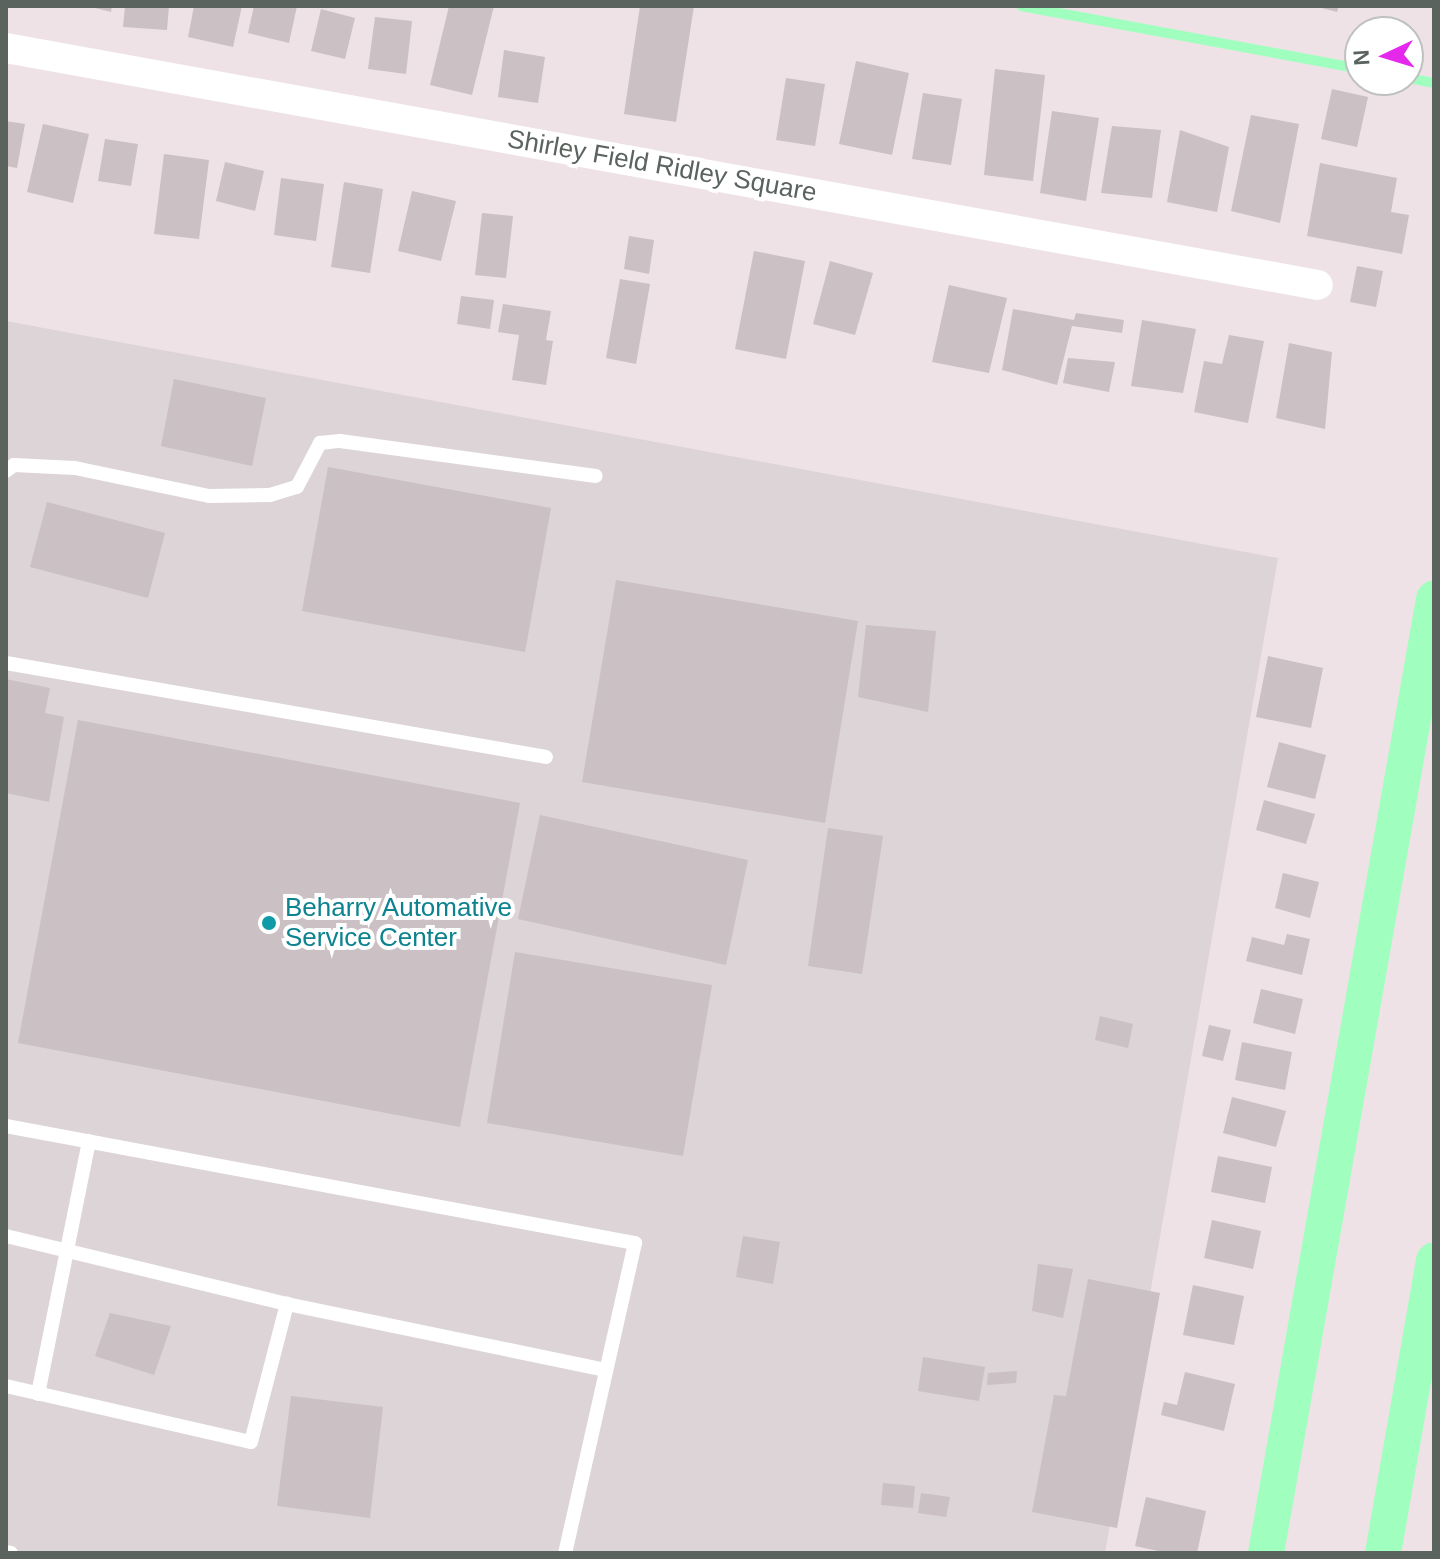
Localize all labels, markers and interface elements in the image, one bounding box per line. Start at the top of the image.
north arrow [1344,16,1424,96]
text: N [1349,49,1375,66]
street label: Shirley Field Ridley Square [505,123,819,209]
place label: Beharry Automative Service Center [285,892,513,954]
marker: Beharry Automative Service Center [260,914,278,932]

